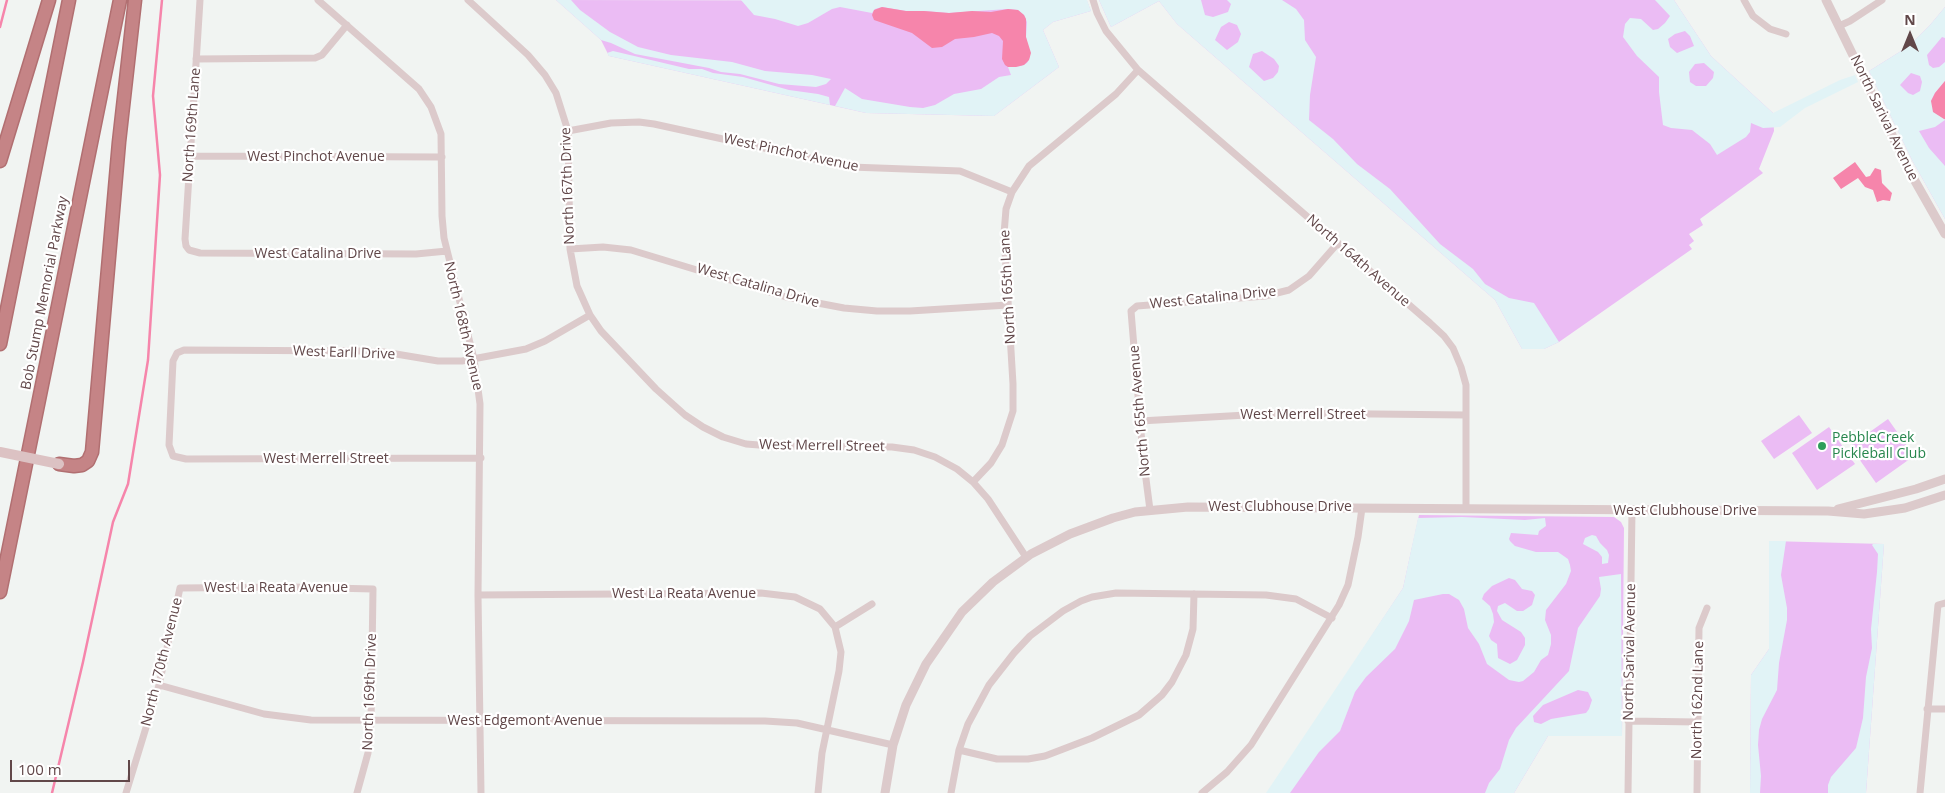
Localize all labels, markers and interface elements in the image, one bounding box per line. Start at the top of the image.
north arrow [1885,10,1935,60]
text: N [1904,10,1916,29]
street label: North Sarival Avenue [1846,53,1922,183]
street label: North 169th Lane [180,67,204,183]
street label: North 167th Drive [558,127,578,245]
street label: West Pinchot Avenue [722,130,860,176]
street label: West Pinchot Avenue [247,149,385,165]
street label: Bob Stump Memorial Parkway [18,195,72,391]
street label: North 164th Avenue [1303,211,1413,311]
street label: North 165th Lane [997,229,1019,345]
street label: West Catalina Drive [255,246,381,262]
street label: North 168th Avenue [440,260,486,392]
street label: West Catalina Drive [695,260,821,312]
street label: West Catalina Drive [1149,283,1277,313]
street label: West Earll Drive [293,343,395,363]
street label: North 165th Avenue [1126,345,1154,477]
street label: West Merrell Street [1240,407,1366,423]
place label: PebbleCreek Pickleball Club [1832,430,1926,462]
street label: West Merrell Street [759,437,885,455]
marker: PebbleCreek Pickleball Club [1816,440,1828,452]
street label: West Merrell Street [263,451,389,467]
street label: West Clubhouse Drive [1208,499,1352,515]
street label: West Clubhouse Drive [1613,503,1757,519]
street label: West La Reata Avenue [204,580,348,596]
street label: North Sarival Avenue [1620,583,1640,721]
street label: West La Reata Avenue [612,586,756,602]
street label: North 170th Avenue [138,596,186,728]
street label: North 169th Drive [360,633,380,751]
street label: North 162nd Lane [1689,641,1707,759]
street label: West Edgemont Avenue [447,713,603,729]
scale bar [12,750,132,782]
text: 100 m [18,759,62,779]

